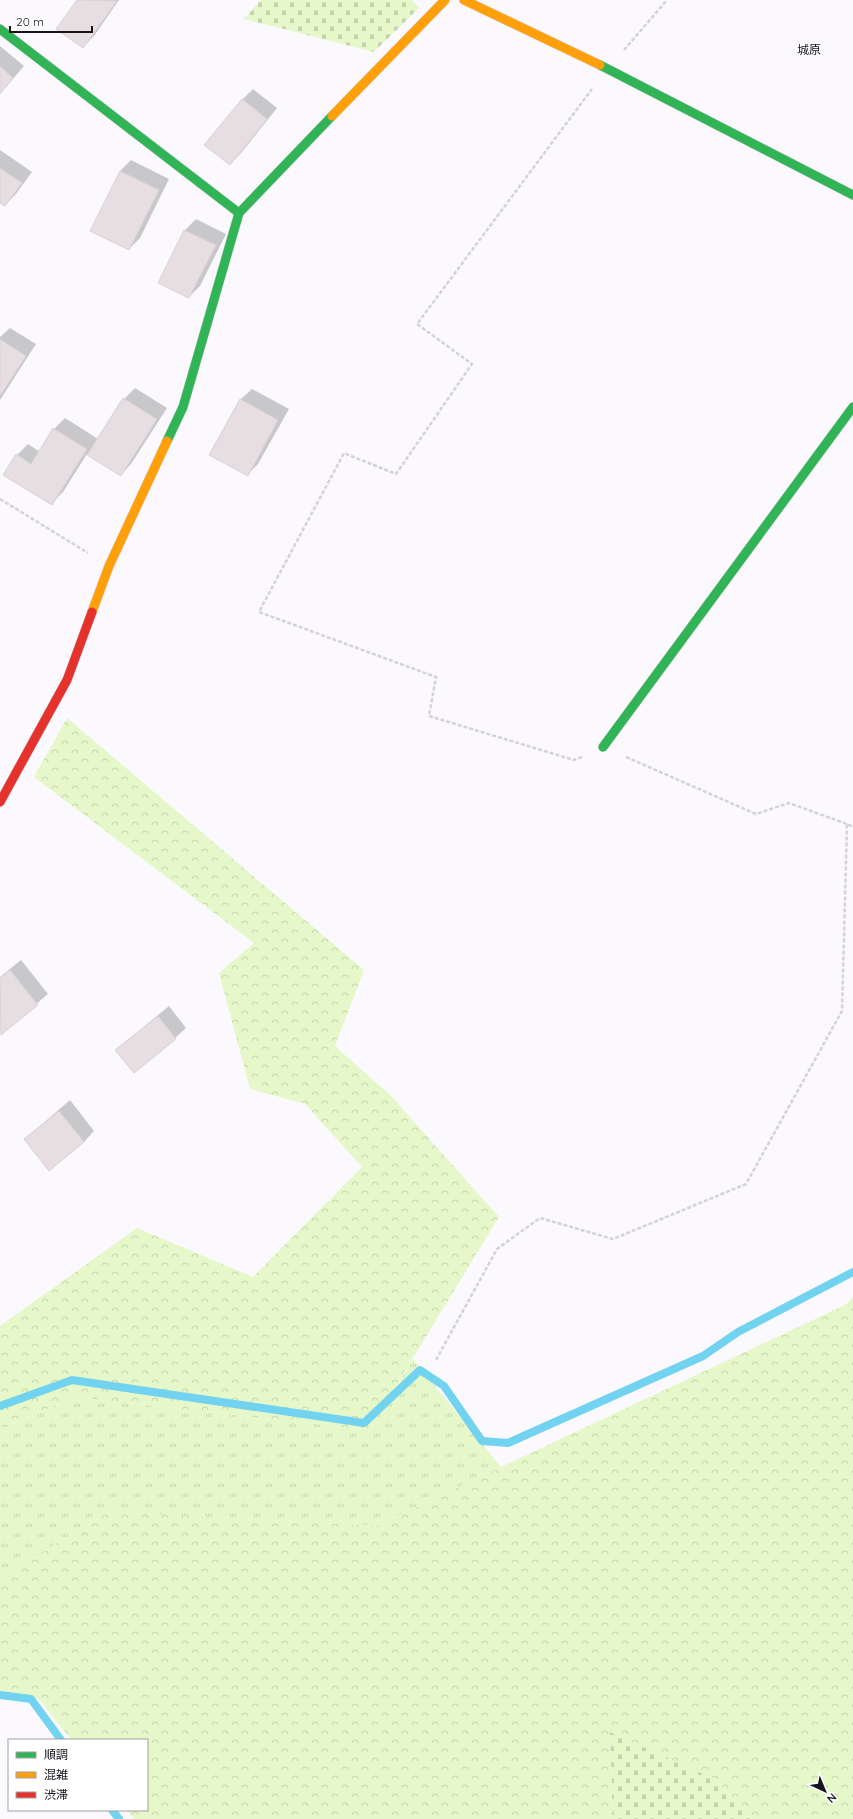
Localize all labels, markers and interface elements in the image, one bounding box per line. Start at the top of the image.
scale bar [10,8,92,34]
text: 20 m [16,14,44,29]
district label: 城原 [797,42,821,57]
legend [8,1739,148,1811]
text: 順調 [44,1747,68,1762]
text: 混雑 [44,1767,68,1782]
north arrow [805,1771,845,1811]
text: 渋滞 [44,1787,68,1802]
text: N [824,1790,840,1806]

